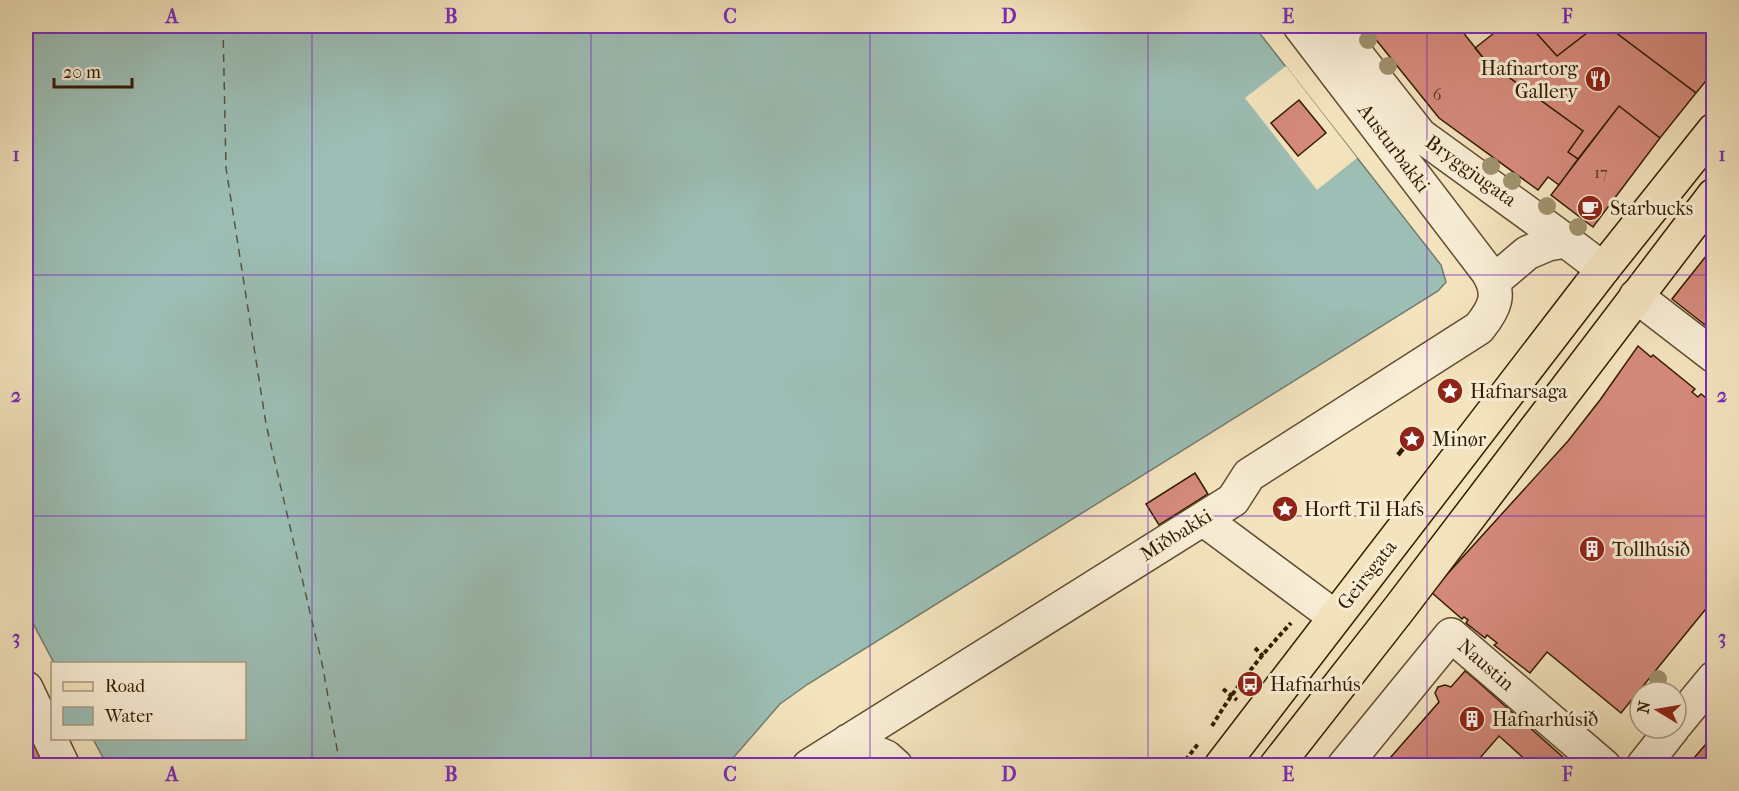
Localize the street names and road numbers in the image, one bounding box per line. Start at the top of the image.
street label: Austurbakki [1353,98,1435,197]
street label: Bryggjugata [1421,130,1521,212]
street label: Miðbakki [1136,504,1216,566]
street label: Geirsgata [1333,535,1402,614]
street label: Naustin [1453,634,1519,696]

